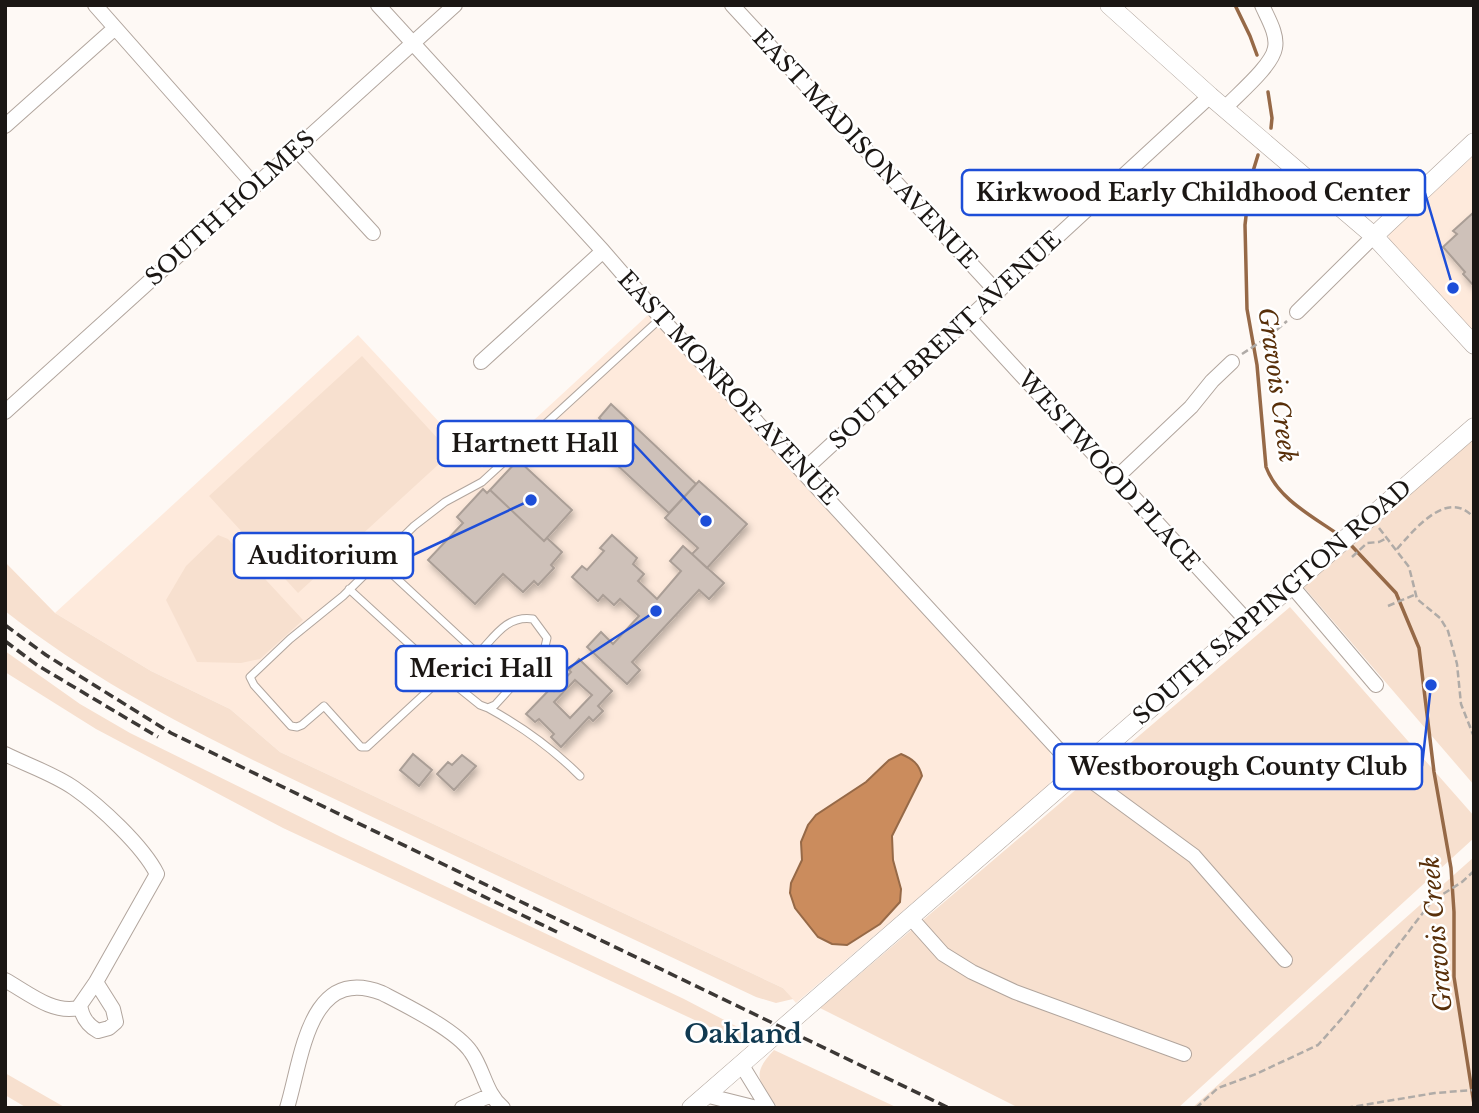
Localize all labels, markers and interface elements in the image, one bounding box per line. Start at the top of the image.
street label: EAST MADISON AVENUE [747,24,983,274]
street label: SOUTH HOLMES [140,125,320,291]
callout: Kirkwood Early Childhood Center [962,170,1425,215]
text: Kirkwood Early Childhood Center [976,178,1410,207]
street label: SOUTH BRENT AVENUE [823,225,1067,455]
street label: EAST MONROE AVENUE [612,265,844,511]
water label: Gravois Creek [1252,306,1303,464]
street label: WESTWOOD PLACE [1011,365,1206,576]
callout: Hartnett Hall [438,421,633,466]
text: Hartnett Hall [451,429,619,458]
street label: SOUTH SAPPINGTON ROAD [1127,473,1417,731]
callout: Auditorium [234,533,413,578]
text: Auditorium [247,541,399,570]
callout: Merici Hall [396,646,567,691]
text: Merici Hall [409,654,553,683]
callout: Westborough County Club [1054,744,1422,789]
text: Westborough County Club [1068,752,1407,781]
water label: Gravois Creek [1415,855,1458,1013]
district label: Oakland [684,1018,802,1050]

